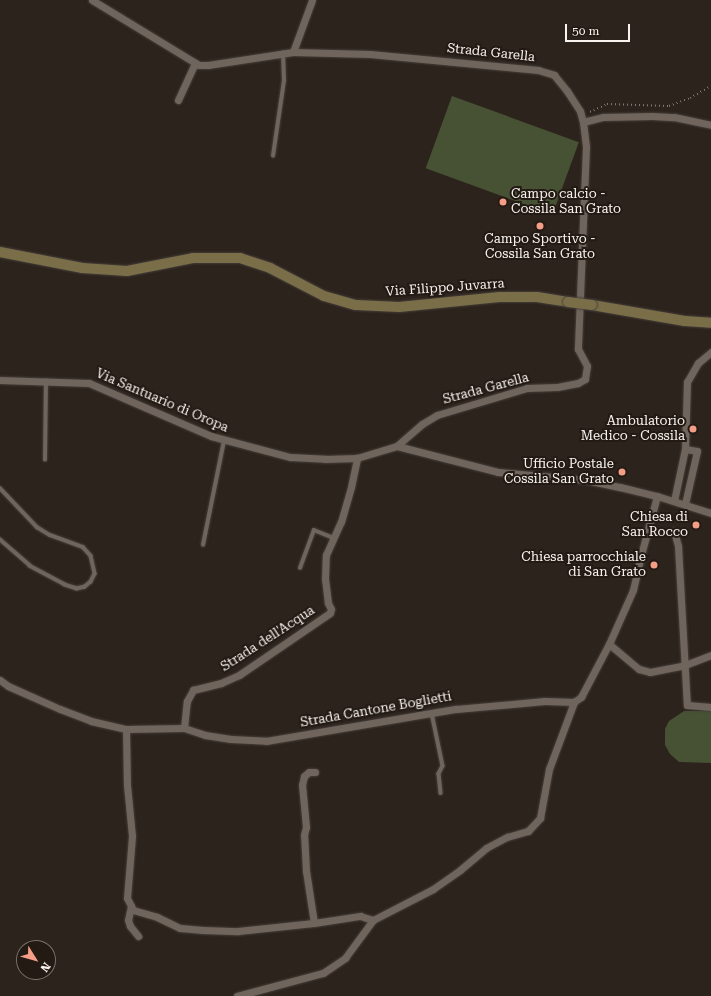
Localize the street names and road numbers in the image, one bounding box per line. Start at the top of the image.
street label: Strada Garella [446,41,536,65]
street label: Via Filippo Juvarra [385,276,505,300]
street label: Via Santuario di Oropa [93,366,231,436]
street label: Strada Garella [441,370,531,408]
street label: Strada dell'Acqua [218,603,318,675]
street label: Strada Cantone Boglietti [299,689,453,731]

